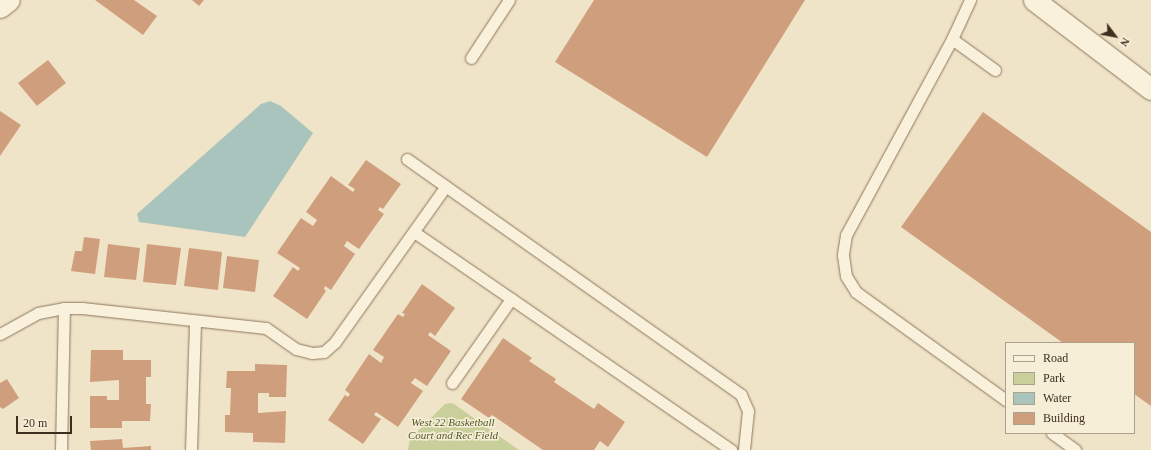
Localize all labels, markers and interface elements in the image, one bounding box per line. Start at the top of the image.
north arrow [1095,16,1135,56]
text: N [1118,36,1132,49]
legend [1005,342,1135,434]
text: Road [1043,351,1068,365]
text: Park [1043,371,1065,385]
text: Water [1043,391,1071,405]
scale bar [18,408,74,434]
text: Building [1043,411,1085,425]
text: 20 m [23,416,47,430]
park label: West 22 Basketball Court and Rec Field [408,416,498,442]

